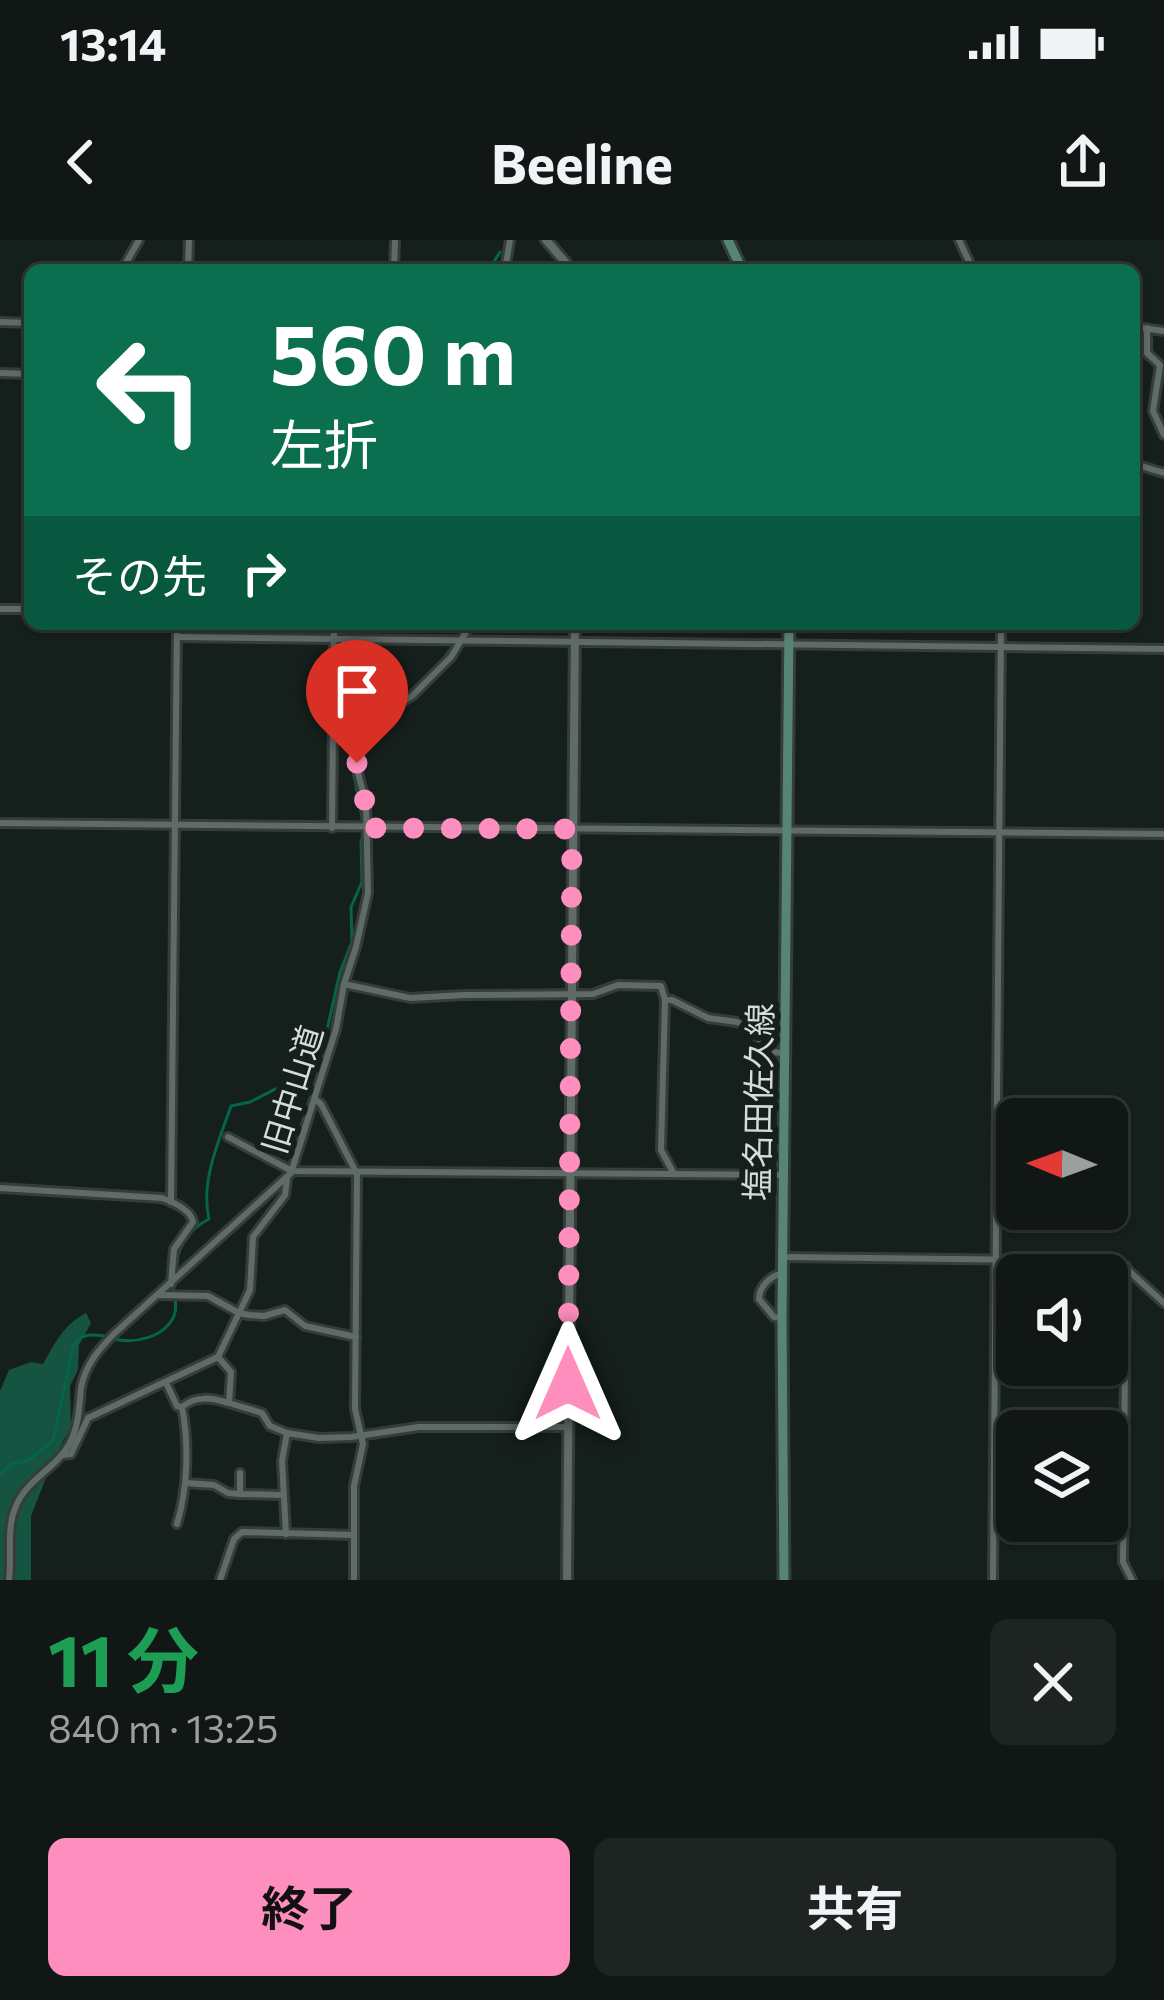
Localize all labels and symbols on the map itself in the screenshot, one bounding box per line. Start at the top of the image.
pin [306,640,408,763]
street label: 塩名田佐久線 [735,1003,779,1201]
street label: 旧中山道 [252,1020,330,1158]
north arrow [996,1098,1128,1230]
position arrow [505,1321,631,1447]

